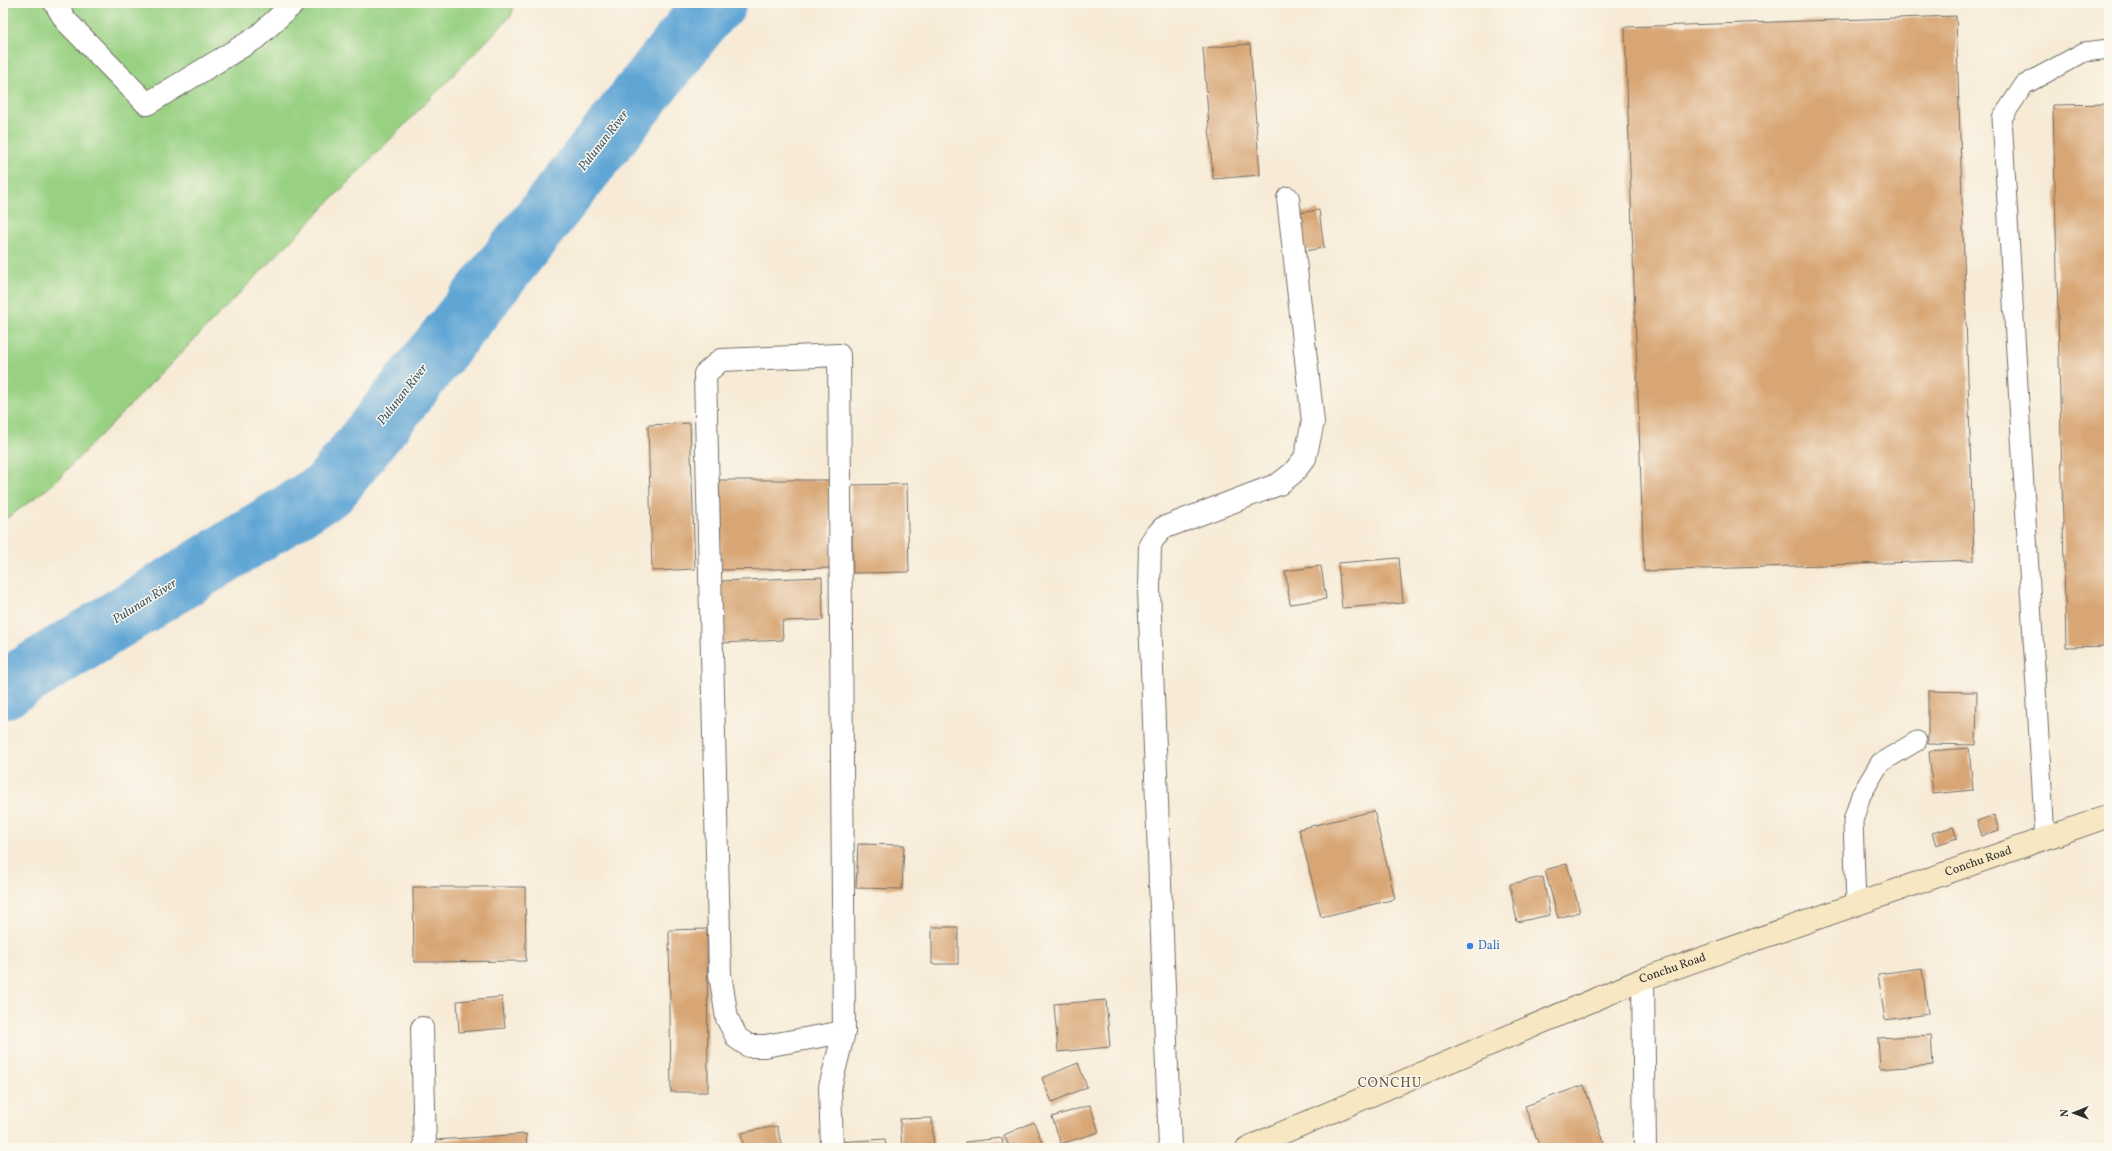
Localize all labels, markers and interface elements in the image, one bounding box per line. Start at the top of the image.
water label: Pulunan River [575,107,634,175]
water label: Pulunan River [374,361,433,429]
water label: Pulunan River [109,575,181,629]
street label: Conchu Road [1943,842,2014,881]
place label: Dali [1478,938,1500,954]
marker: Dali [1465,941,1475,951]
street label: Conchu Road [1637,949,1709,988]
district label: CONCHU [1358,1074,1422,1093]
north arrow [2054,1093,2094,1133]
text: N [2058,1109,2073,1117]

